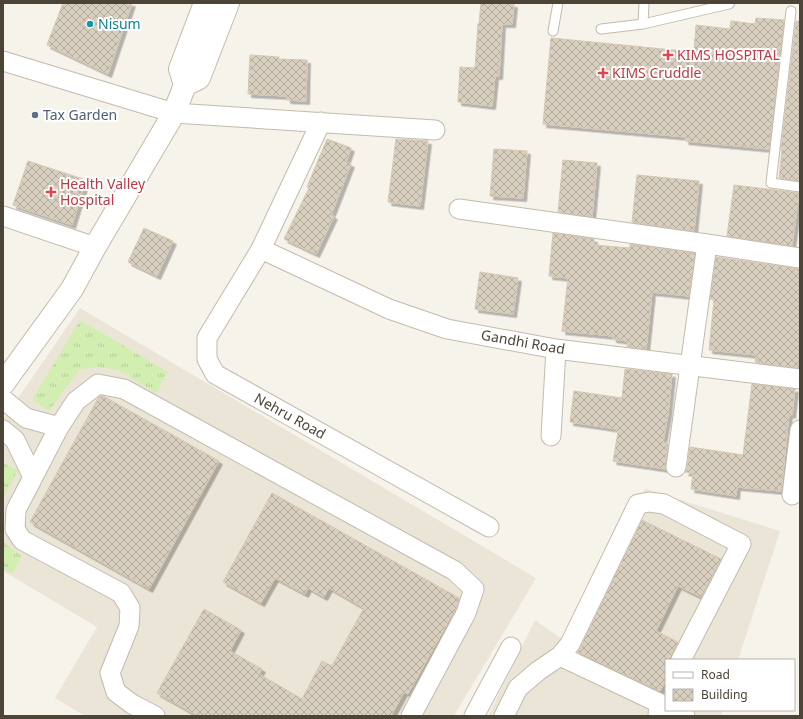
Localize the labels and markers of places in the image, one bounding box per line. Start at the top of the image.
place label: Nisum [98,14,141,33]
marker: Nisum [85,19,95,29]
place label: KIMS HOSPITAL [677,45,780,64]
marker: KIMS HOSPITAL [662,49,674,61]
place label: KIMS Cruddle [612,63,702,82]
marker: KIMS Cruddle [597,67,609,79]
place label: Tax Garden [43,105,117,124]
marker: Tax Garden [30,110,40,120]
place label: Health Valley Hospital [60,174,146,209]
marker: Health Valley Hospital [45,186,57,198]

